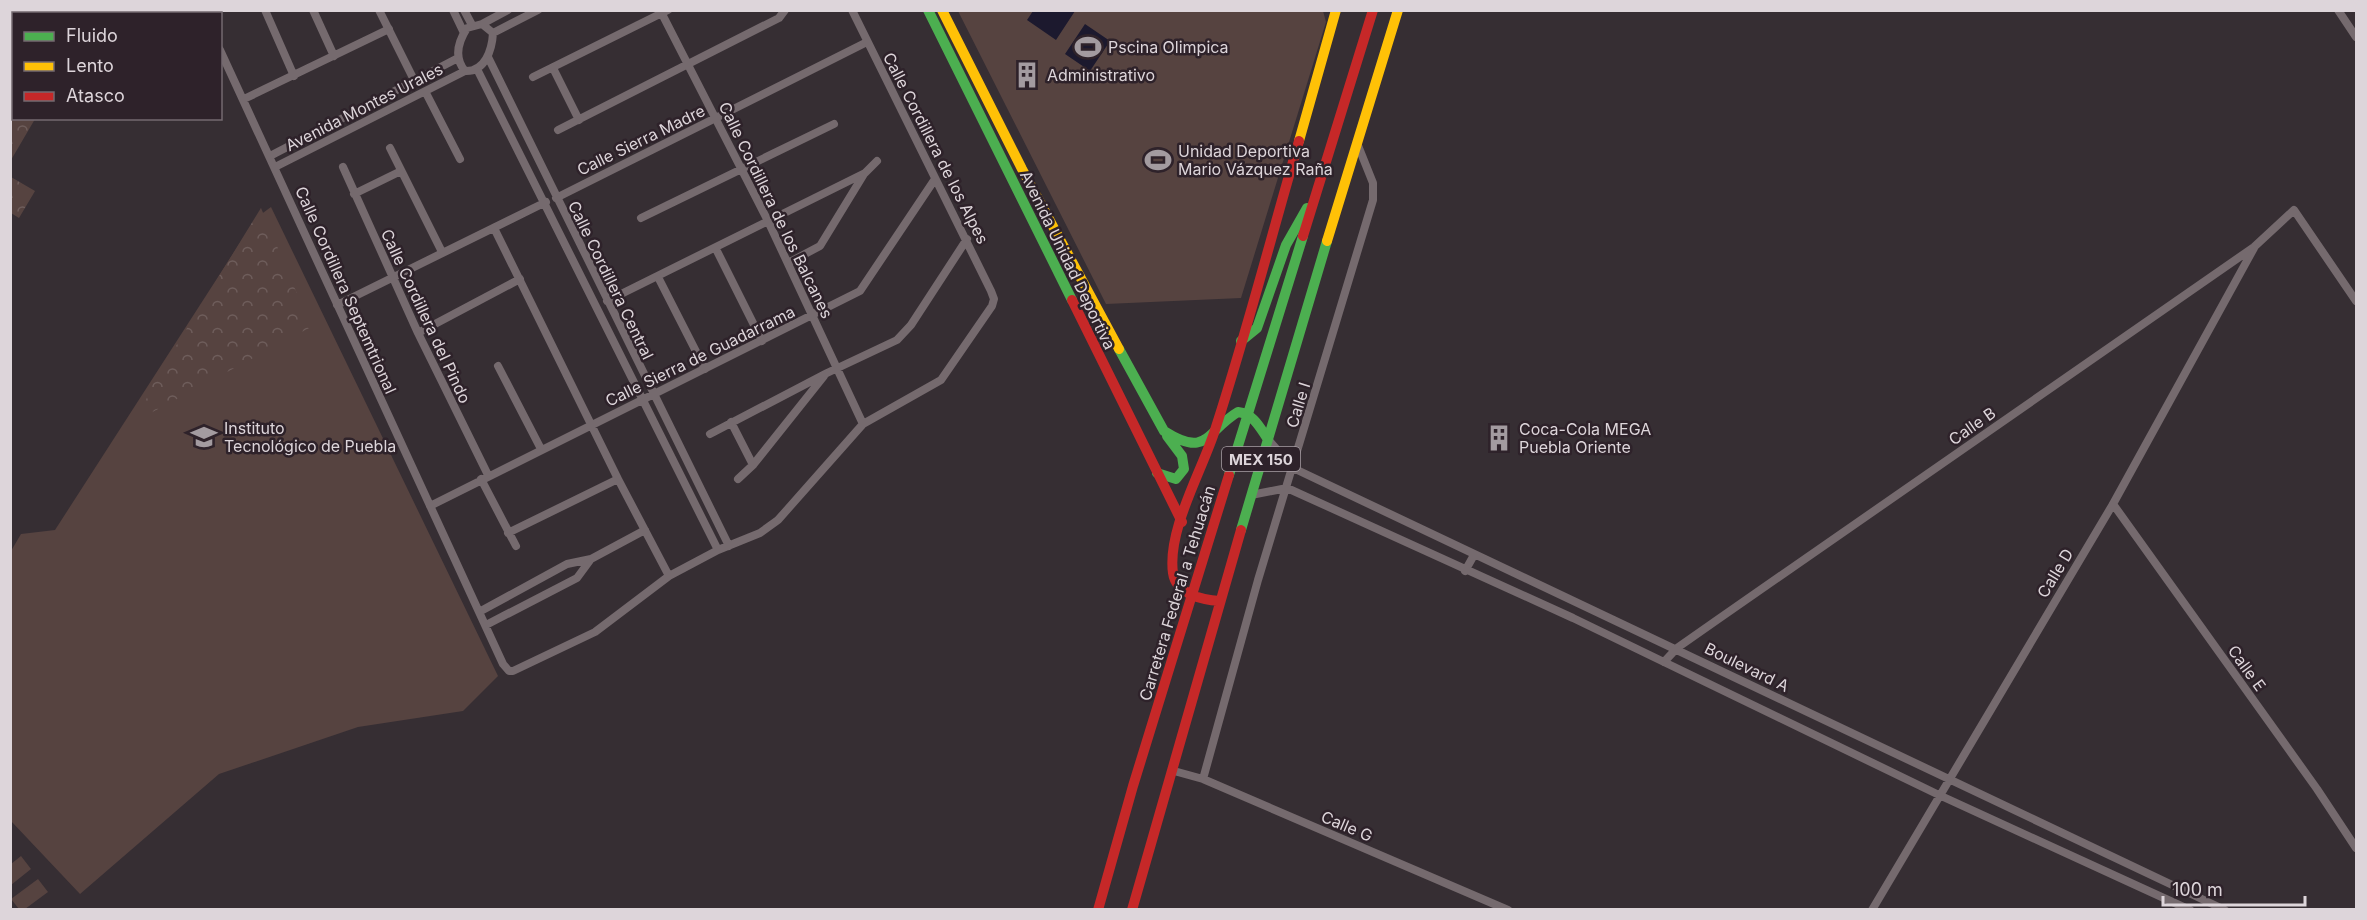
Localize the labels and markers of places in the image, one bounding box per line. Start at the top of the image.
sports icon: Pscina Olimpica [1073,32,1103,62]
place label: Pscina Olimpica [1108,37,1229,57]
building icon: Administrativo [1012,60,1042,90]
place label: Administrativo [1047,65,1155,85]
place label: Unidad Deportiva Mario Vázquez Raña [1178,141,1333,179]
sports icon: Unidad Deportiva Mario Vázquez Raña [1143,145,1173,175]
place label: Instituto Tecnológico de Puebla [224,418,396,456]
place label: Coca-Cola MEGA Puebla Oriente [1519,419,1651,457]
school or university icon: Instituto Tecnológico de Puebla [189,422,219,452]
building icon: Coca-Cola MEGA Puebla Oriente [1484,423,1514,453]

